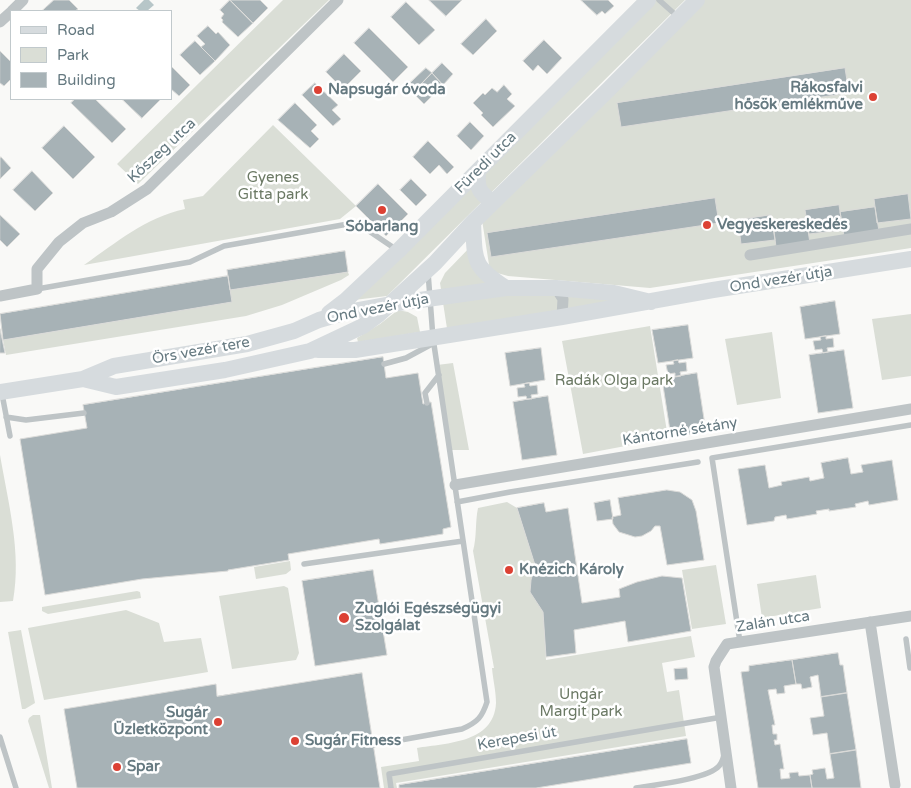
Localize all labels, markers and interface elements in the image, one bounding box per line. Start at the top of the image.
legend [10,10,172,100]
text: Road [57,21,95,39]
text: Park [57,46,89,64]
text: Building [57,71,116,89]
place label: Rákosfalvi hősök emlékműve [735,79,863,114]
place label: Napsugár óvoda [328,81,446,99]
marker: Napsugár óvoda [312,84,324,96]
marker: Rákosfalvi hősök emlékműve [867,91,879,103]
street label: Kőszeg utca [124,115,200,187]
street label: Füredi utca [451,128,521,198]
park label: Gyenes Gitta park [238,169,308,204]
marker: Sóbarlang [376,204,388,216]
place label: Vegyeskereskedés [717,216,848,234]
place label: Sóbarlang [346,218,418,236]
marker: Vegyeskereskedés [701,219,713,231]
street label: Ond vezér útja [728,263,834,297]
street label: Ond vezér útja [325,290,431,328]
street label: Örs vezér tere [151,334,251,368]
park label: Radák Olga park [555,372,673,390]
street label: Kántorné sétány [621,414,739,450]
place label: Knézich Károly [519,561,624,579]
marker: Knézich Károly [503,564,515,576]
place label: Zuglói Egészségügyi Szolgálat [355,600,501,635]
street label: Zalán utca [735,607,811,637]
marker: Zuglói Egészségügyi Szolgálat [337,611,351,625]
park label: Ungár Margit park [539,686,623,721]
place label: Sugár Üzletközpont [113,704,208,739]
marker: Sugár Üzletközpont [212,716,224,728]
street label: Kerepesi út [476,723,558,755]
place label: Sugár Fitness [305,732,401,750]
marker: Sugár Fitness [289,735,301,747]
place label: Spar [127,758,160,776]
marker: Spar [111,761,123,773]

